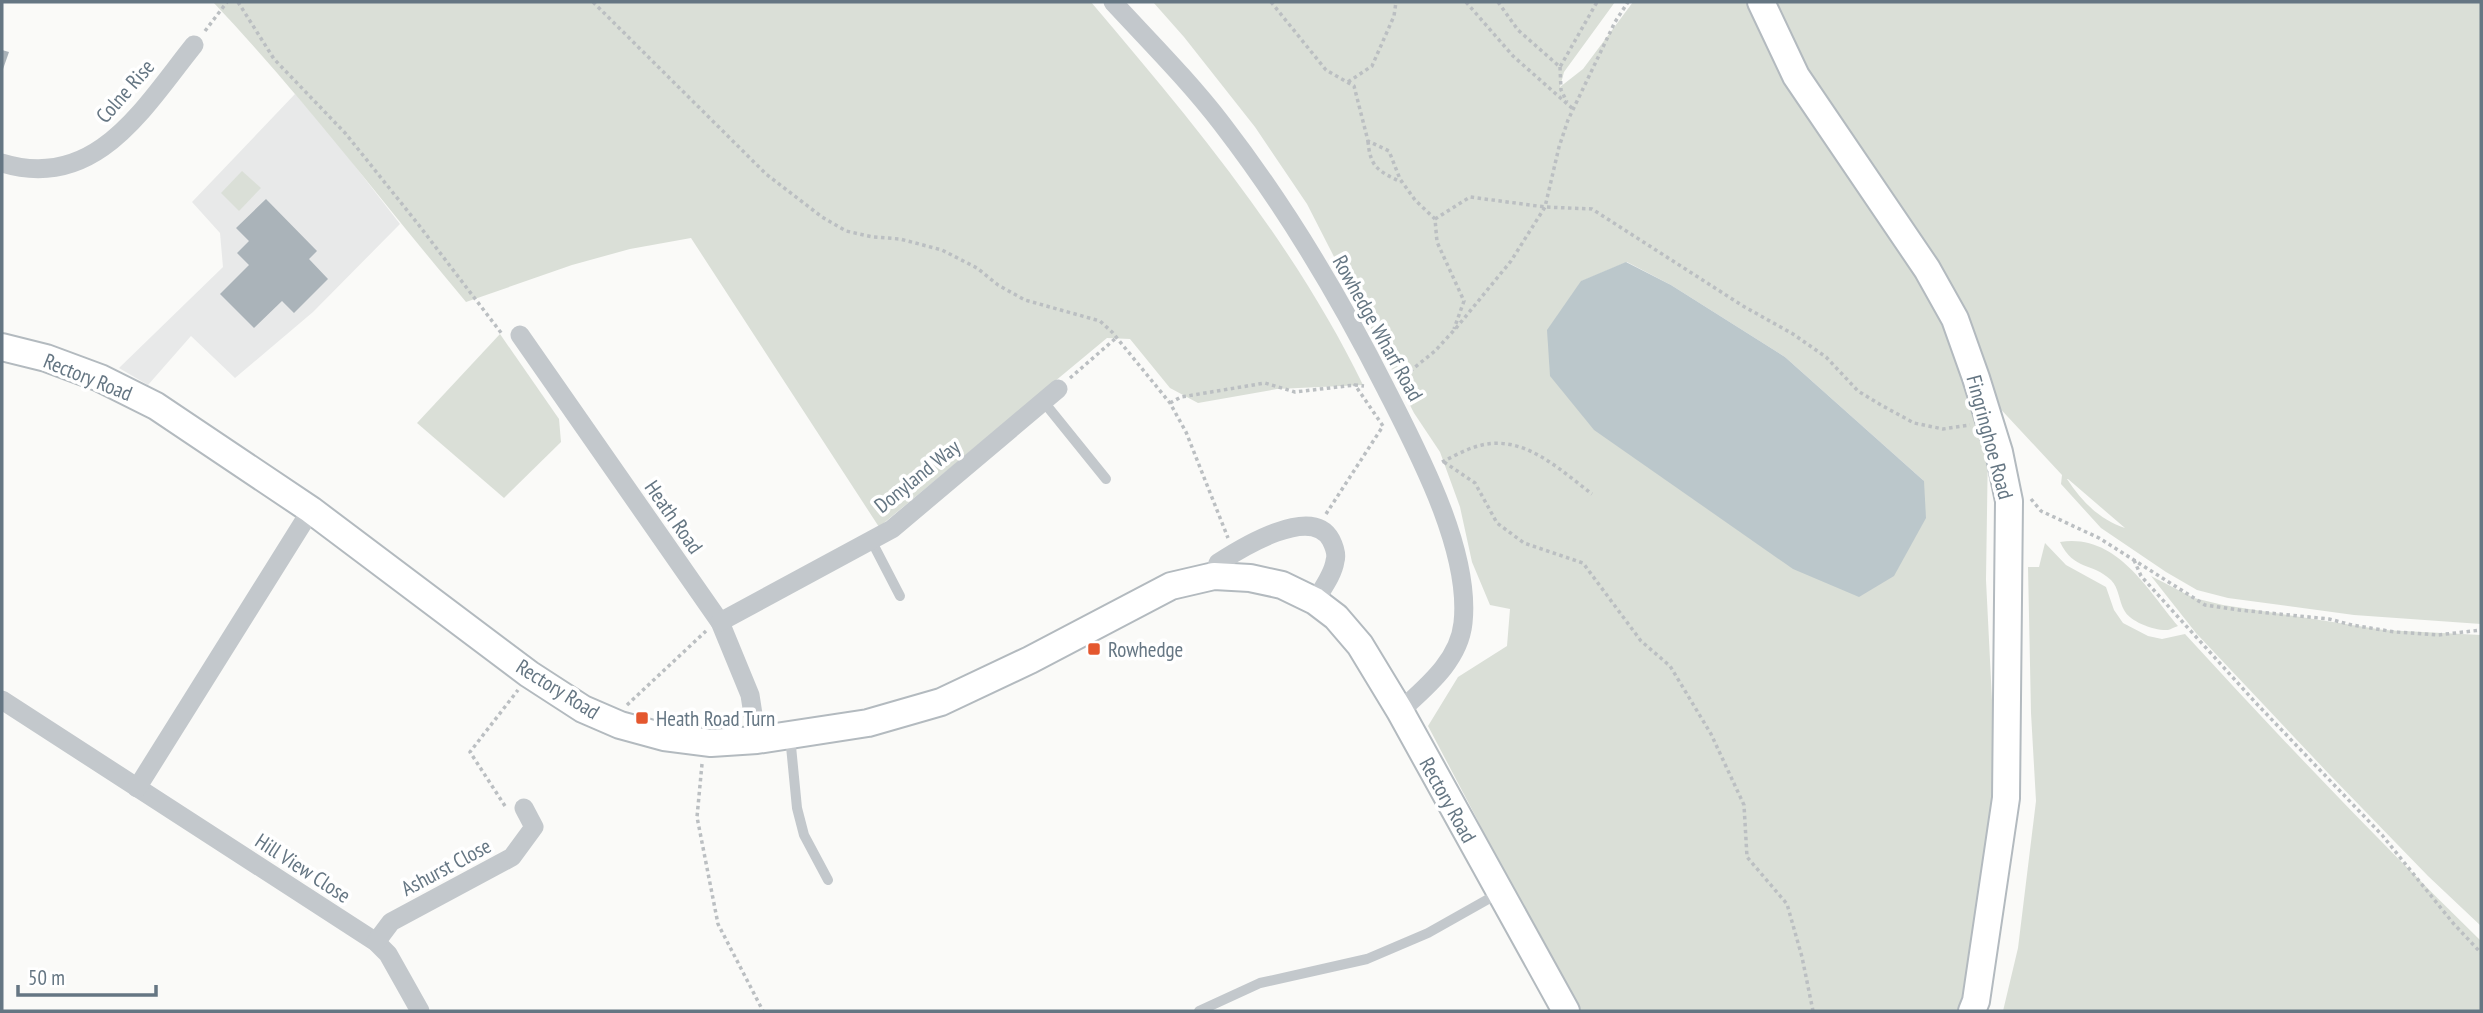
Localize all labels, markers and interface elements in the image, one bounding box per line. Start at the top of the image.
street label: Colne Rise [90,54,160,128]
street label: Rowhedge Wharf Road [1327,250,1429,406]
street label: Rectory Road [40,347,136,407]
street label: Fingringhoe Road [1960,372,2020,502]
street label: Donyland Way [869,433,965,519]
street label: Heath Road [639,475,709,559]
place label: Rowhedge [1108,636,1183,663]
marker: Rowhedge [1086,641,1102,657]
street label: Rectory Road [511,653,605,725]
place label: Heath Road Turn [656,705,775,732]
marker: Heath Road Turn [634,710,650,726]
street label: Rectory Road [1414,753,1482,847]
street label: Hill View Close [250,827,356,909]
street label: Ashurst Close [396,832,496,902]
scale bar [18,954,156,998]
text: 50 m [28,964,65,991]

